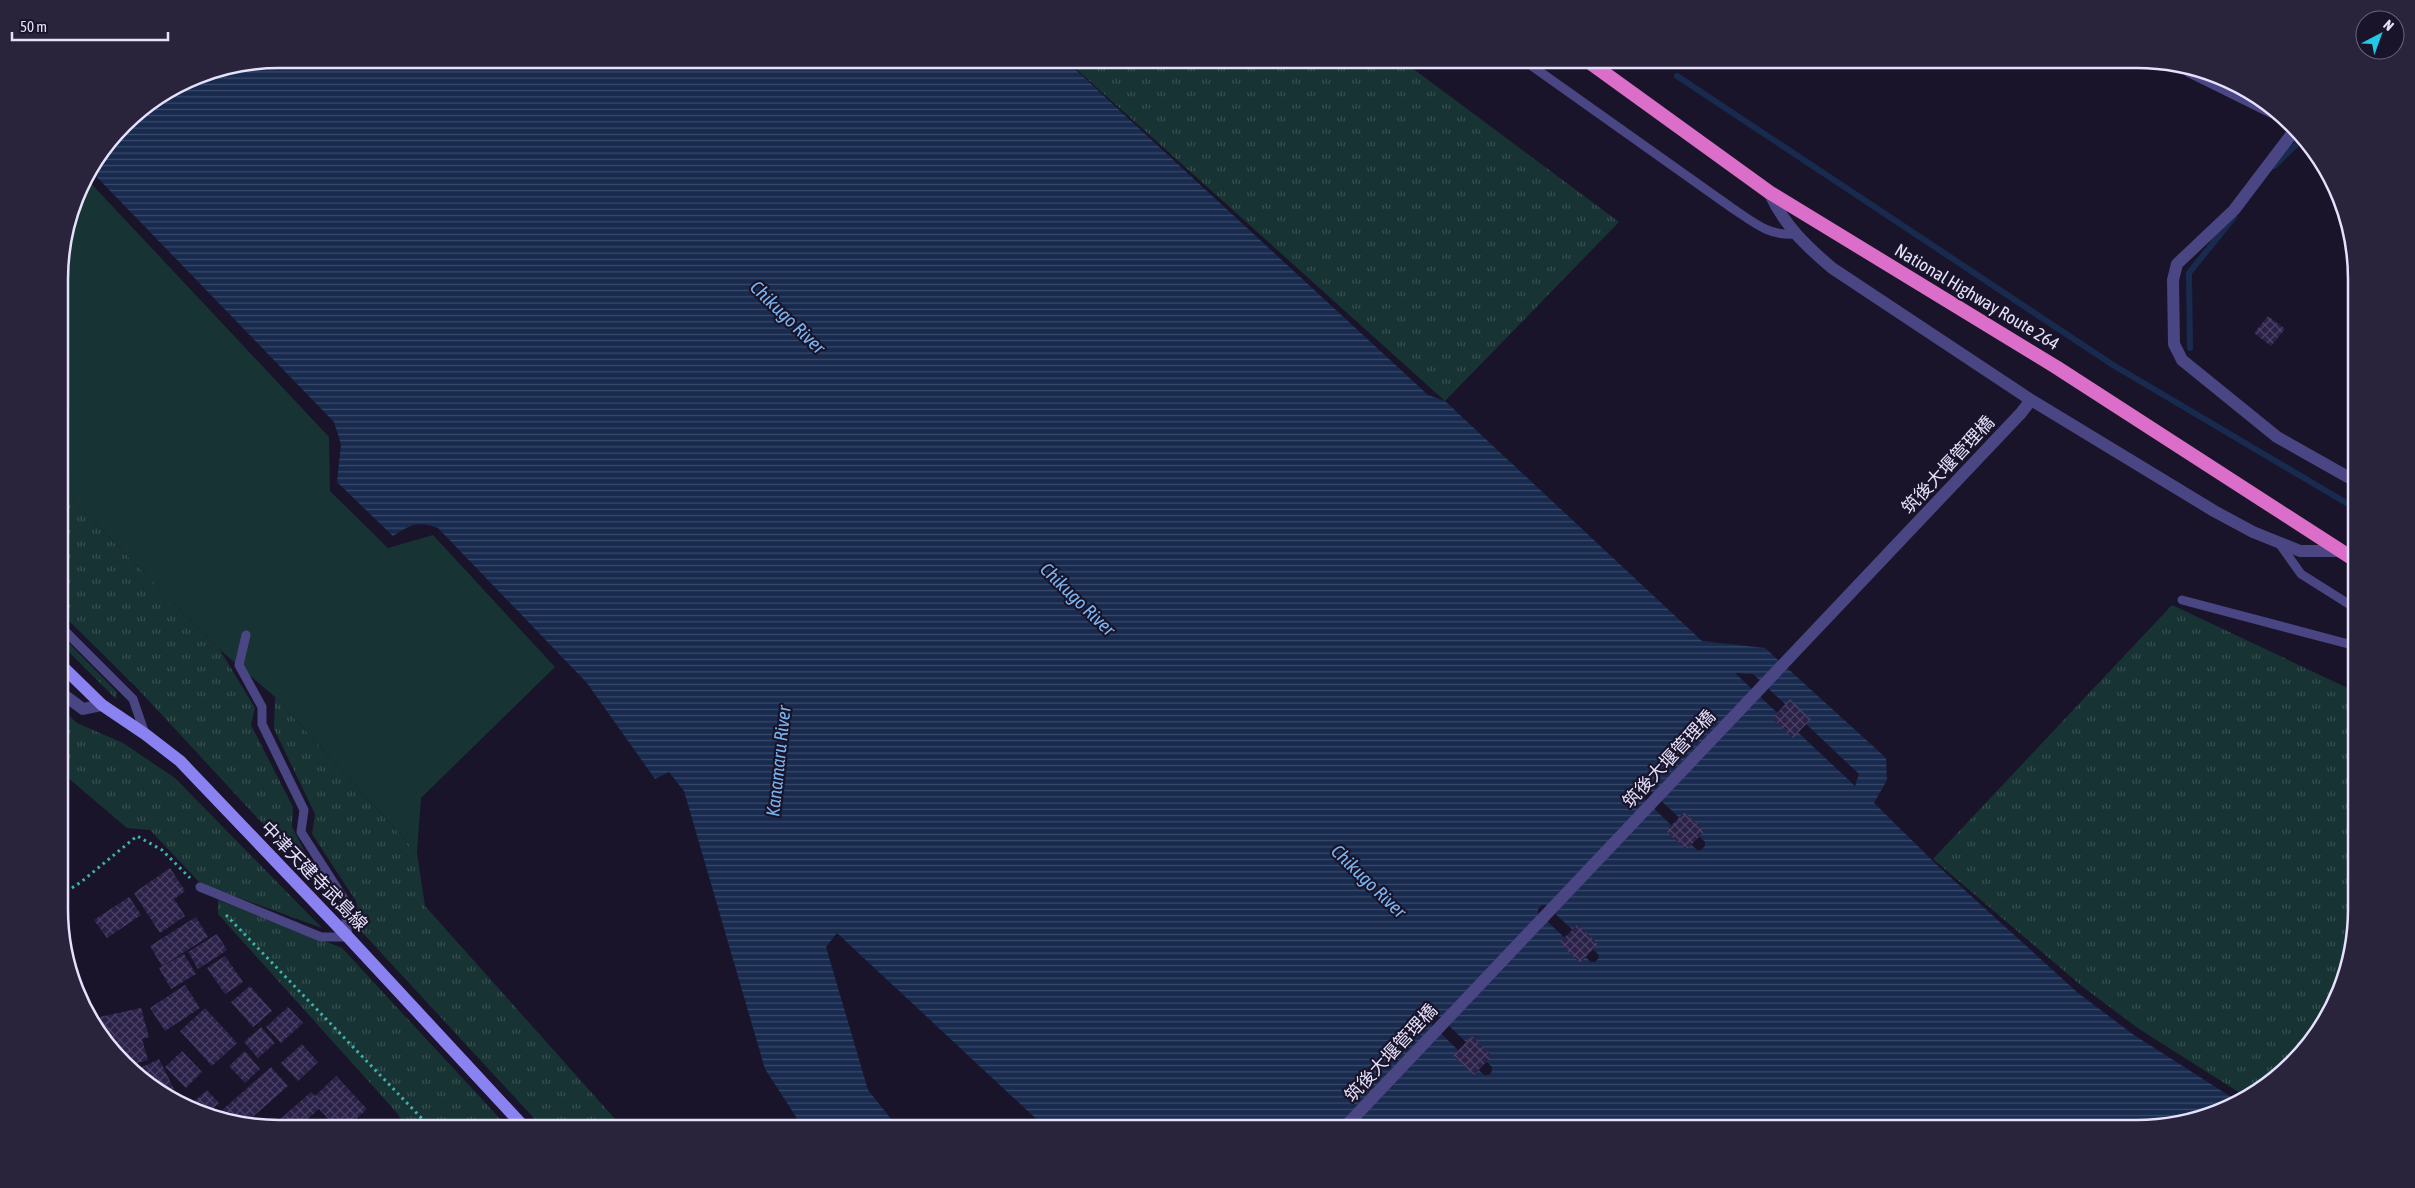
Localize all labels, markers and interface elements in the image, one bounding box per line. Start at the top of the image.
scale bar [12,10,169,42]
north arrow [2355,10,2405,60]
text: N [2380,16,2397,34]
text: 50 m [20,18,47,35]
street label: National Highway Route 264 [1891,239,2063,354]
water label: Chikugo River [746,276,831,359]
street label: 筑後大堰管理橋 [1897,411,1998,518]
water label: Chikugo River [1036,558,1121,641]
water label: Kanamaru River [761,703,795,818]
street label: 筑後大堰管理橋 [1618,705,1719,812]
street label: 中津天建寺武島線 [257,817,372,935]
water label: Chikugo River [1327,840,1412,923]
street label: 筑後大堰管理橋 [1340,999,1441,1106]

